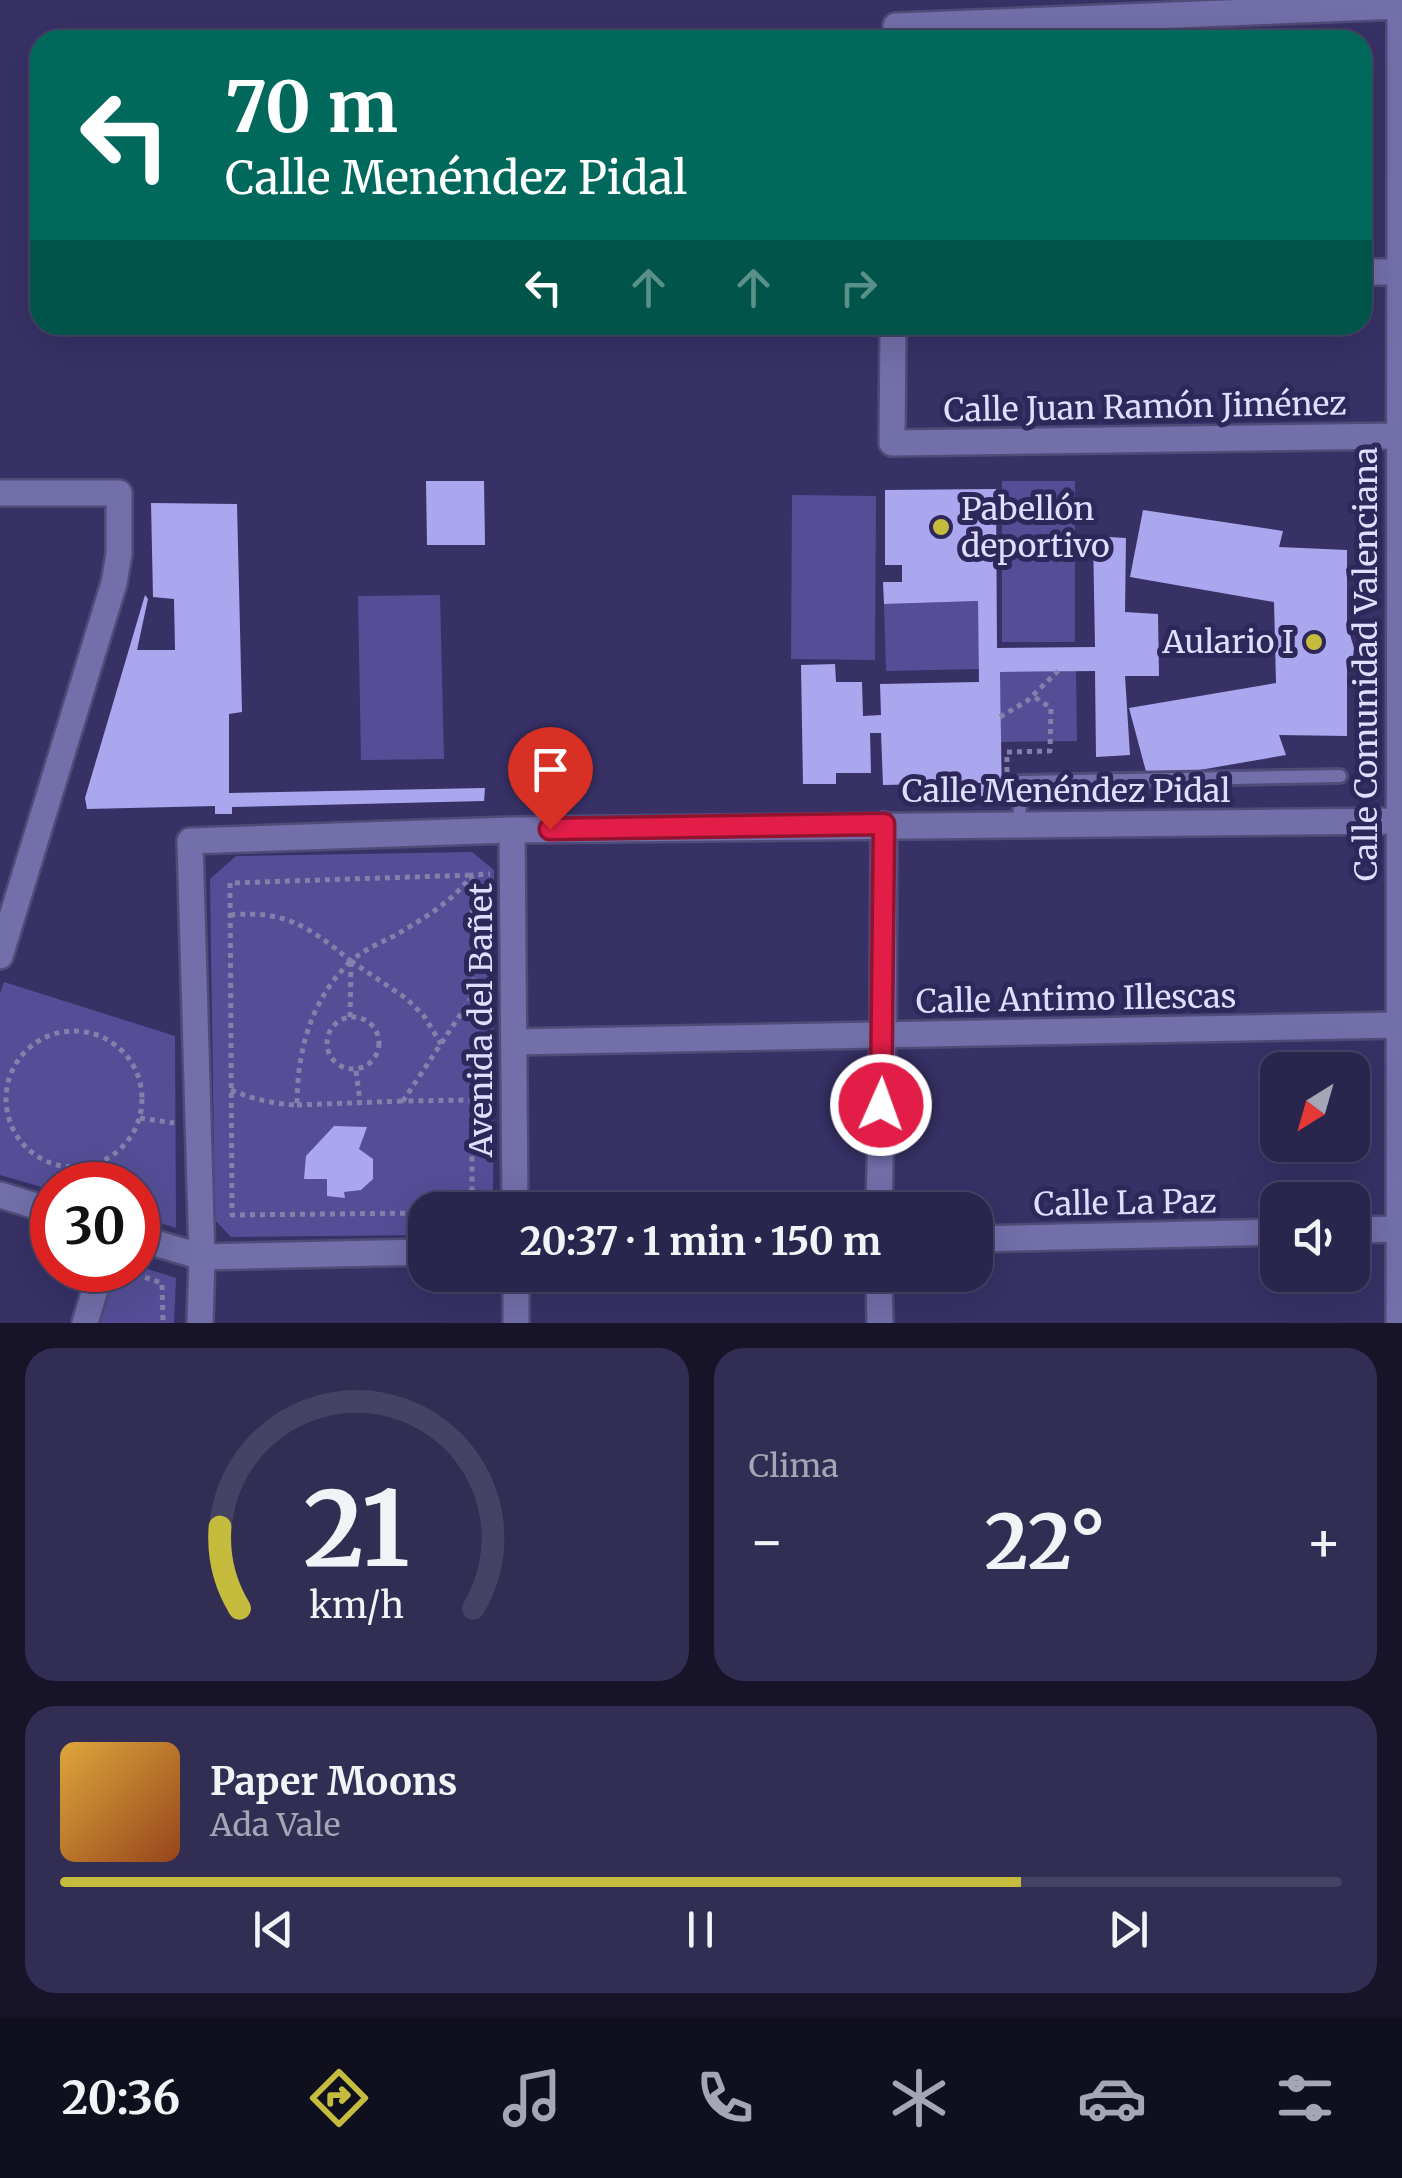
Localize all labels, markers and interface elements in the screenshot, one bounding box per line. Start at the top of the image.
text: 70 m [225,63,398,151]
icon: left [60,70,190,200]
text: Calle Menéndez Pidal [225,150,687,206]
icon: left [516,260,571,315]
icon: ahead [621,260,676,315]
icon: ahead [726,260,781,315]
icon: right [831,260,886,315]
street label: Calle Juan Ramón Jiménez [943,383,1347,431]
street label: Calle Comunidad Valenciana [1346,447,1386,881]
place label: Pabellón deportivo [961,489,1110,566]
marker: Pabellón deportivo [930,516,952,538]
place label: Aulario I [1161,622,1294,662]
marker: Aulario I [1303,631,1325,653]
pin [508,727,593,830]
icon: arrive [523,742,578,797]
street label: Calle Menéndez Pidal [902,771,1230,811]
street label: Avenida del Bañet [461,882,501,1158]
street label: Calle Antimo Illescas [915,976,1237,1022]
north arrow [1260,1052,1370,1162]
map controls [1260,1052,1370,1292]
position arrow [829,1053,933,1157]
speed limit sign: 30 [30,1162,160,1292]
street label: Calle La Paz [1033,1181,1217,1225]
button: sound [1260,1182,1370,1292]
text: 20:37 · 1 min · 150 m [520,1218,881,1265]
text: Clima [749,1446,839,1486]
text: 21 [304,1464,410,1594]
text: 22° [984,1495,1106,1589]
text: − [749,1507,785,1576]
text: + [1305,1507,1342,1576]
text: km/h [309,1583,404,1628]
text: Paper Moons [210,1758,457,1805]
text: Ada Vale [210,1805,340,1845]
icon: previous [246,1902,301,1957]
icon: pause [673,1902,728,1957]
icon: next [1101,1902,1156,1957]
icon: directions [304,2063,374,2133]
icon: music [497,2063,567,2133]
icon: phone [690,2063,760,2133]
icon: climate [884,2063,954,2133]
icon: car [1077,2063,1147,2133]
icon: filters [1270,2063,1340,2133]
text: 20:36 [62,2070,180,2126]

